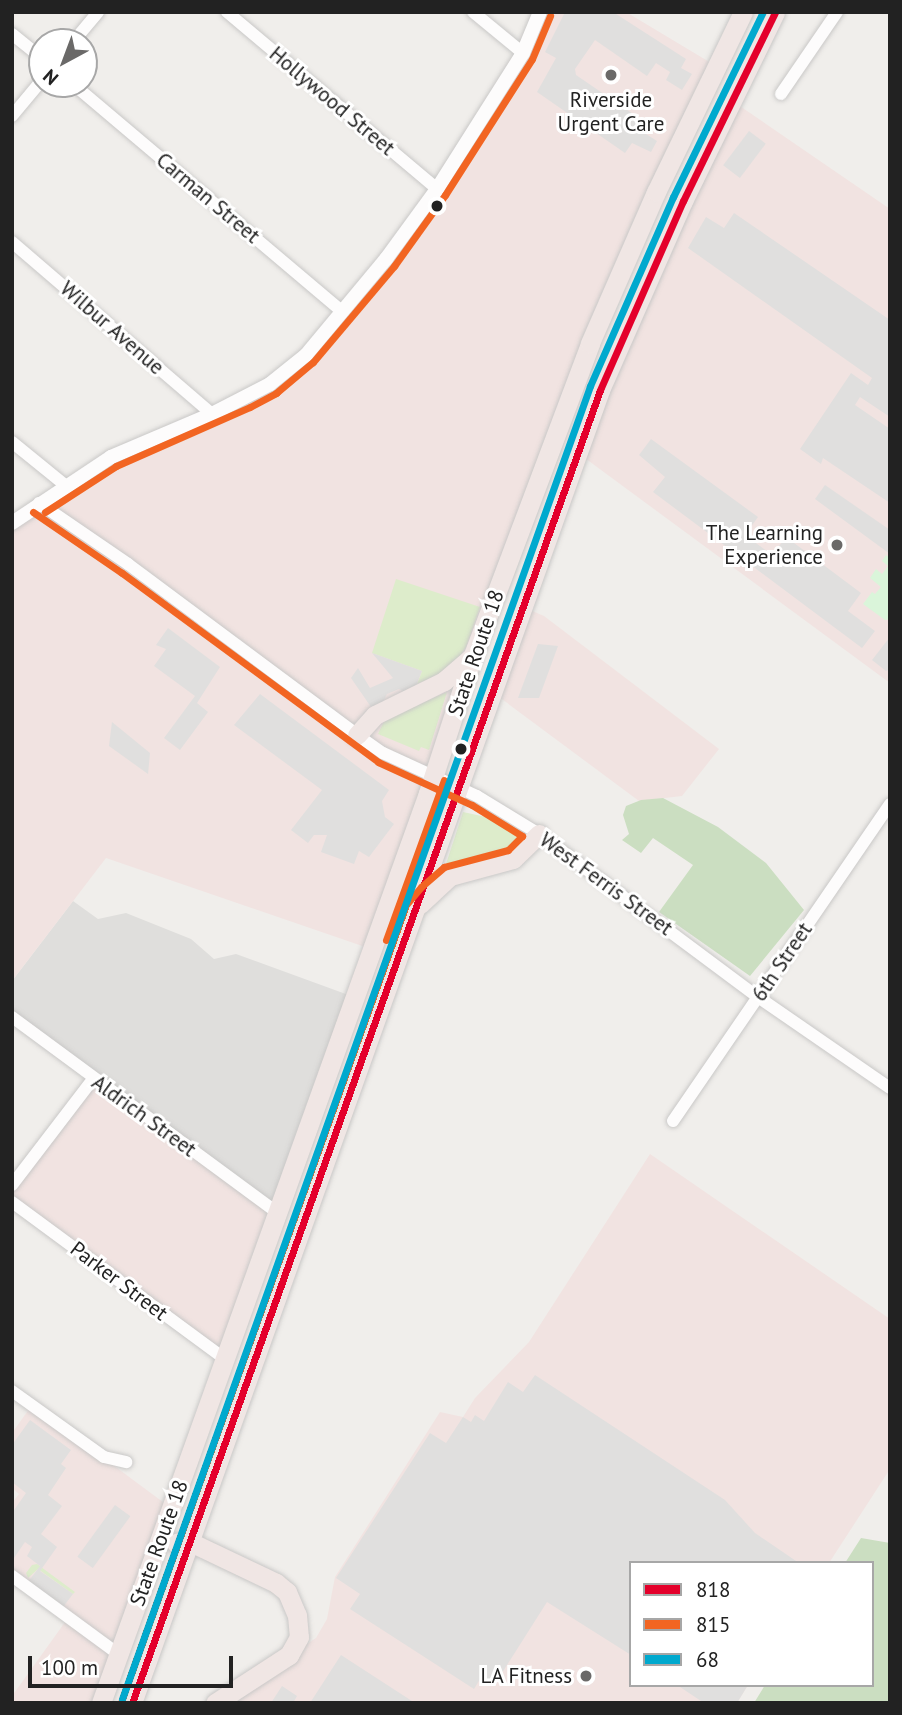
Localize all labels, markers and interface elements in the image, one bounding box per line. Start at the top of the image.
north arrow [28,28,98,98]
street label: Hollywood Street [264,41,400,161]
text: N [38,64,63,90]
marker: Riverside Urgent Care [601,65,621,85]
place label: Riverside Urgent Care [558,87,664,137]
street label: Carman Street [151,147,265,249]
unlabelled marker [430,199,444,213]
street label: Wilbur Avenue [55,276,169,380]
place label: The Learning Experience [706,520,823,570]
marker: The Learning Experience [829,537,845,553]
street label: State Route 18 [443,587,509,719]
unlabelled marker [454,742,468,756]
street label: West Ferris Street [535,827,677,941]
street label: 6th Street [747,918,817,1006]
street label: Aldrich Street [87,1070,201,1162]
street label: Parker Street [65,1236,173,1326]
street label: State Route 18 [125,1477,193,1609]
legend [629,1561,874,1687]
text: 818 [696,1576,730,1603]
text: 815 [696,1611,730,1638]
scale bar [32,1642,236,1686]
text: 68 [696,1646,719,1673]
text: 100 m [41,1654,98,1681]
place label: LA Fitness [480,1663,572,1689]
marker: LA Fitness [578,1668,594,1684]

